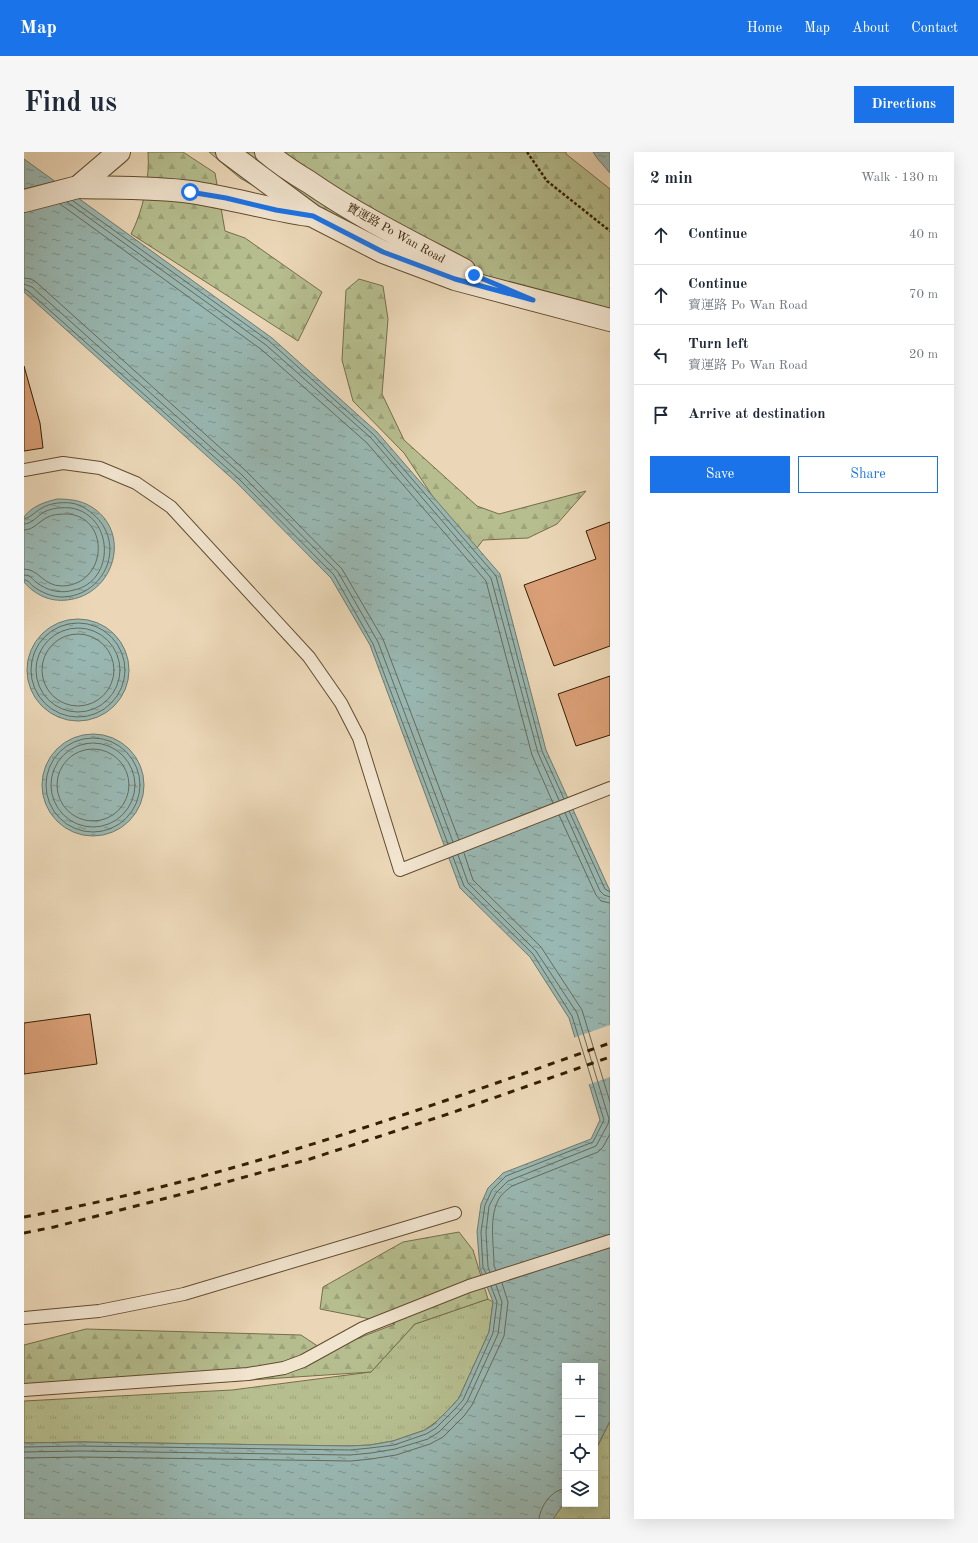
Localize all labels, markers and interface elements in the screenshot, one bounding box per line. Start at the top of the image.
text: Map [20,19,57,38]
text: Home [747,21,782,35]
text: Map [804,21,830,35]
text: About [852,21,889,35]
text: Contact [911,21,958,35]
button: Directions [854,86,954,123]
text: Find us [24,90,117,118]
text: 2 min [650,170,693,187]
text: Walk · 130 m [861,171,938,184]
route start [181,183,199,201]
street label: 寶運路 Po Wan Road [344,200,448,266]
icon: ahead [650,224,672,246]
text: Continue [688,227,747,242]
text: 40 m [909,228,938,241]
route end [465,266,483,284]
text: Continue [688,277,747,292]
icon: ahead [650,284,672,306]
text: 70 m [909,288,938,301]
text: 寶運路 Po Wan Road [688,299,808,312]
text: Turn left [688,337,748,352]
icon: left [650,344,672,366]
text: 20 m [909,348,938,361]
text: 寶運路 Po Wan Road [688,359,808,372]
icon: arrive [650,404,672,426]
text: Arrive at destination [688,407,826,422]
button: Save [650,456,790,493]
button: Share [798,456,938,493]
map controls [562,1363,598,1507]
button: + [562,1363,598,1399]
button: − [562,1399,598,1435]
button: locate [562,1435,598,1471]
button: layers [562,1471,598,1507]

